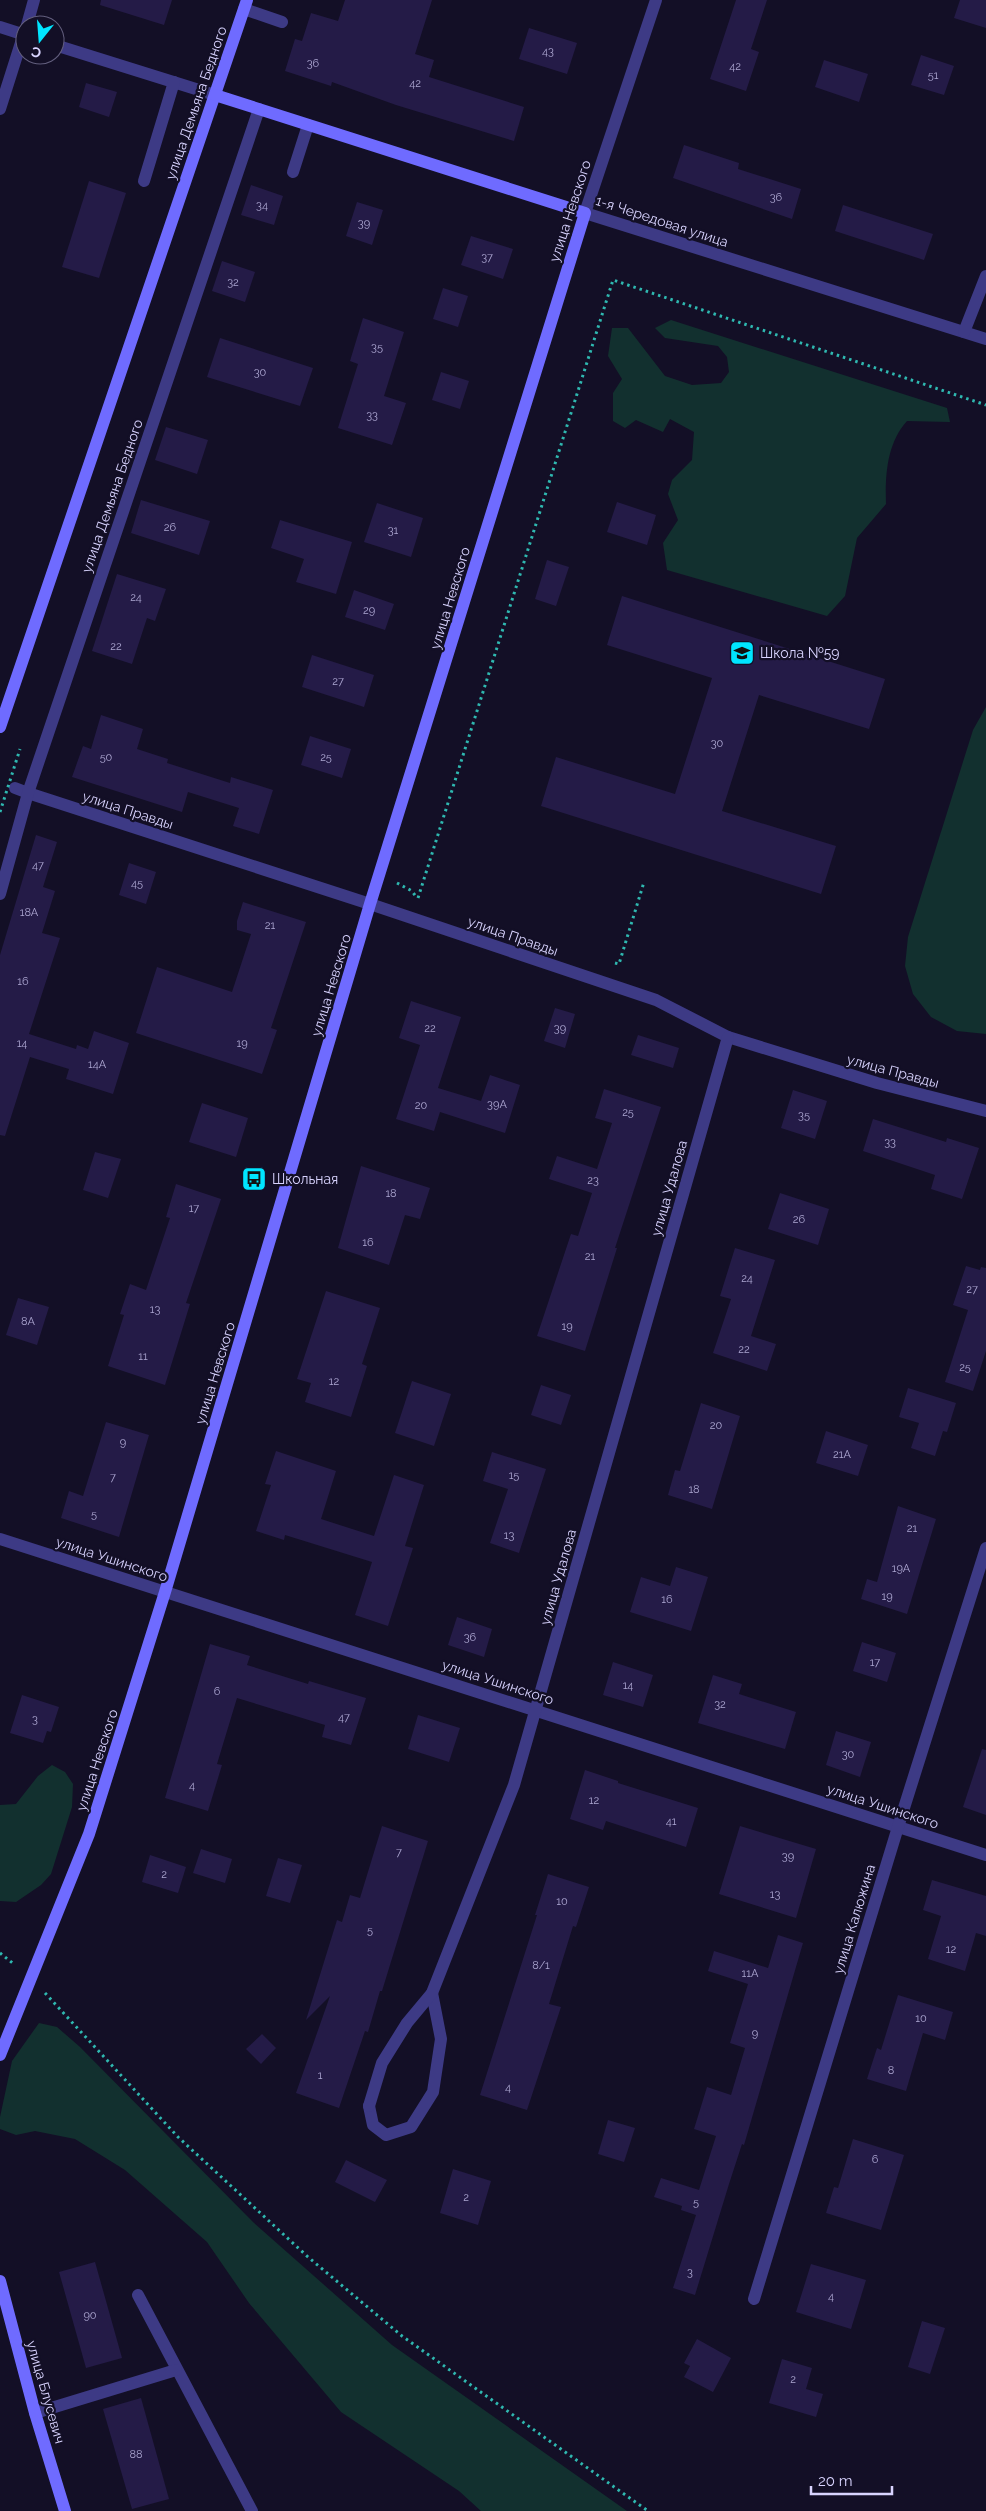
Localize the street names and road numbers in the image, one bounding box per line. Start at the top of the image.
street label: улица Демьяна Бедного [162,24,230,182]
street label: улица Невского [546,158,594,264]
street label: 1-я Чередовая улица [594,192,730,250]
street label: улица Демьяна Бедного [78,417,146,575]
street label: улица Невского [427,545,473,651]
street label: улица Правды [81,788,175,832]
street label: улица Правды [466,913,560,959]
street label: улица Невского [308,932,354,1038]
street label: улица Правды [845,1051,941,1091]
street label: улица Удалова [648,1138,690,1238]
street label: улица Невского [192,1320,238,1426]
street label: улица Удалова [537,1527,579,1627]
street label: улица Ушинского [54,1533,170,1585]
street label: улица Ушинского [440,1656,556,1708]
street label: улица Невского [73,1707,121,1813]
street label: улица Ушинского [825,1780,941,1832]
street label: улица Калюжина [830,1862,878,1976]
street label: улица Блусевич [24,2339,68,2445]

